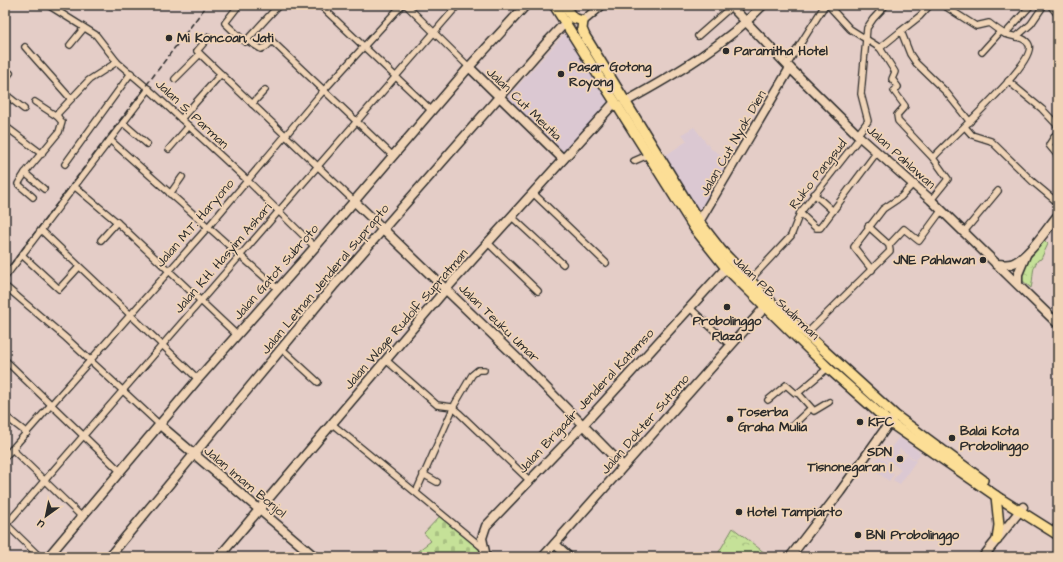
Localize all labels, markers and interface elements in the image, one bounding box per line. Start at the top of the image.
place label: Mi Koncoan, Jati [177,29,275,47]
marker: Mi Koncoan, Jati [164,33,174,43]
place label: Paramitha Hotel [734,42,828,60]
marker: Paramitha Hotel [721,46,731,56]
place label: Pasar Gotong Royong [569,58,652,93]
street label: Jalan Cut Meutia [482,63,566,145]
marker: Pasar Gotong Royong [556,69,566,79]
street label: Jalan S. Parman [151,75,233,153]
street label: Jalan Cut Nyak Dien [695,86,772,200]
street label: Jalan Pahlawan [862,121,940,193]
street label: Ruko Pangsud [785,135,852,213]
street label: Jalan M.T. Haryono [152,175,240,272]
street label: Jalan K.H. Hasyim Ashari [170,199,277,318]
street label: Jalan Letnan Jenderal Suprapto [257,200,394,358]
street label: Jalan Gatot Subroto [229,220,323,324]
street label: Jalan Wage Rudolf Supratman [340,244,473,394]
place label: JNE Pahlawan [892,251,975,269]
street label: Jalan P.B. Sudirman [729,252,824,345]
marker: JNE Pahlawan [978,255,988,265]
street label: Jalan Teuku Umar [454,280,544,366]
marker: Probolinggo Plaza [722,302,732,312]
place label: Probolinggo Plaza [693,312,762,345]
street label: Jalan Brigadir Jenderal Katamso [514,324,659,478]
street label: Jalan Dokter Sutomo [596,370,694,478]
place label: Toserba Graha Mulia [737,403,807,436]
place label: KFC [868,413,895,431]
marker: Toserba Graha Mulia [725,414,735,424]
marker: KFC [855,417,865,427]
place label: Balai Kota Probolinggo [960,422,1029,457]
marker: Balai Kota Probolinggo [947,433,957,443]
street label: Jalan Imam Bonjol [200,442,290,522]
place label: SDN Tisnonegaran 1 [807,443,892,478]
marker: SDN Tisnonegaran 1 [895,454,905,464]
north arrow [26,496,66,536]
place label: Hotel Tampiarto [747,503,843,522]
marker: Hotel Tampiarto [734,507,744,517]
text: U [34,516,48,532]
place label: BNI Probolinggo [866,526,960,546]
marker: BNI Probolinggo [853,530,863,540]

